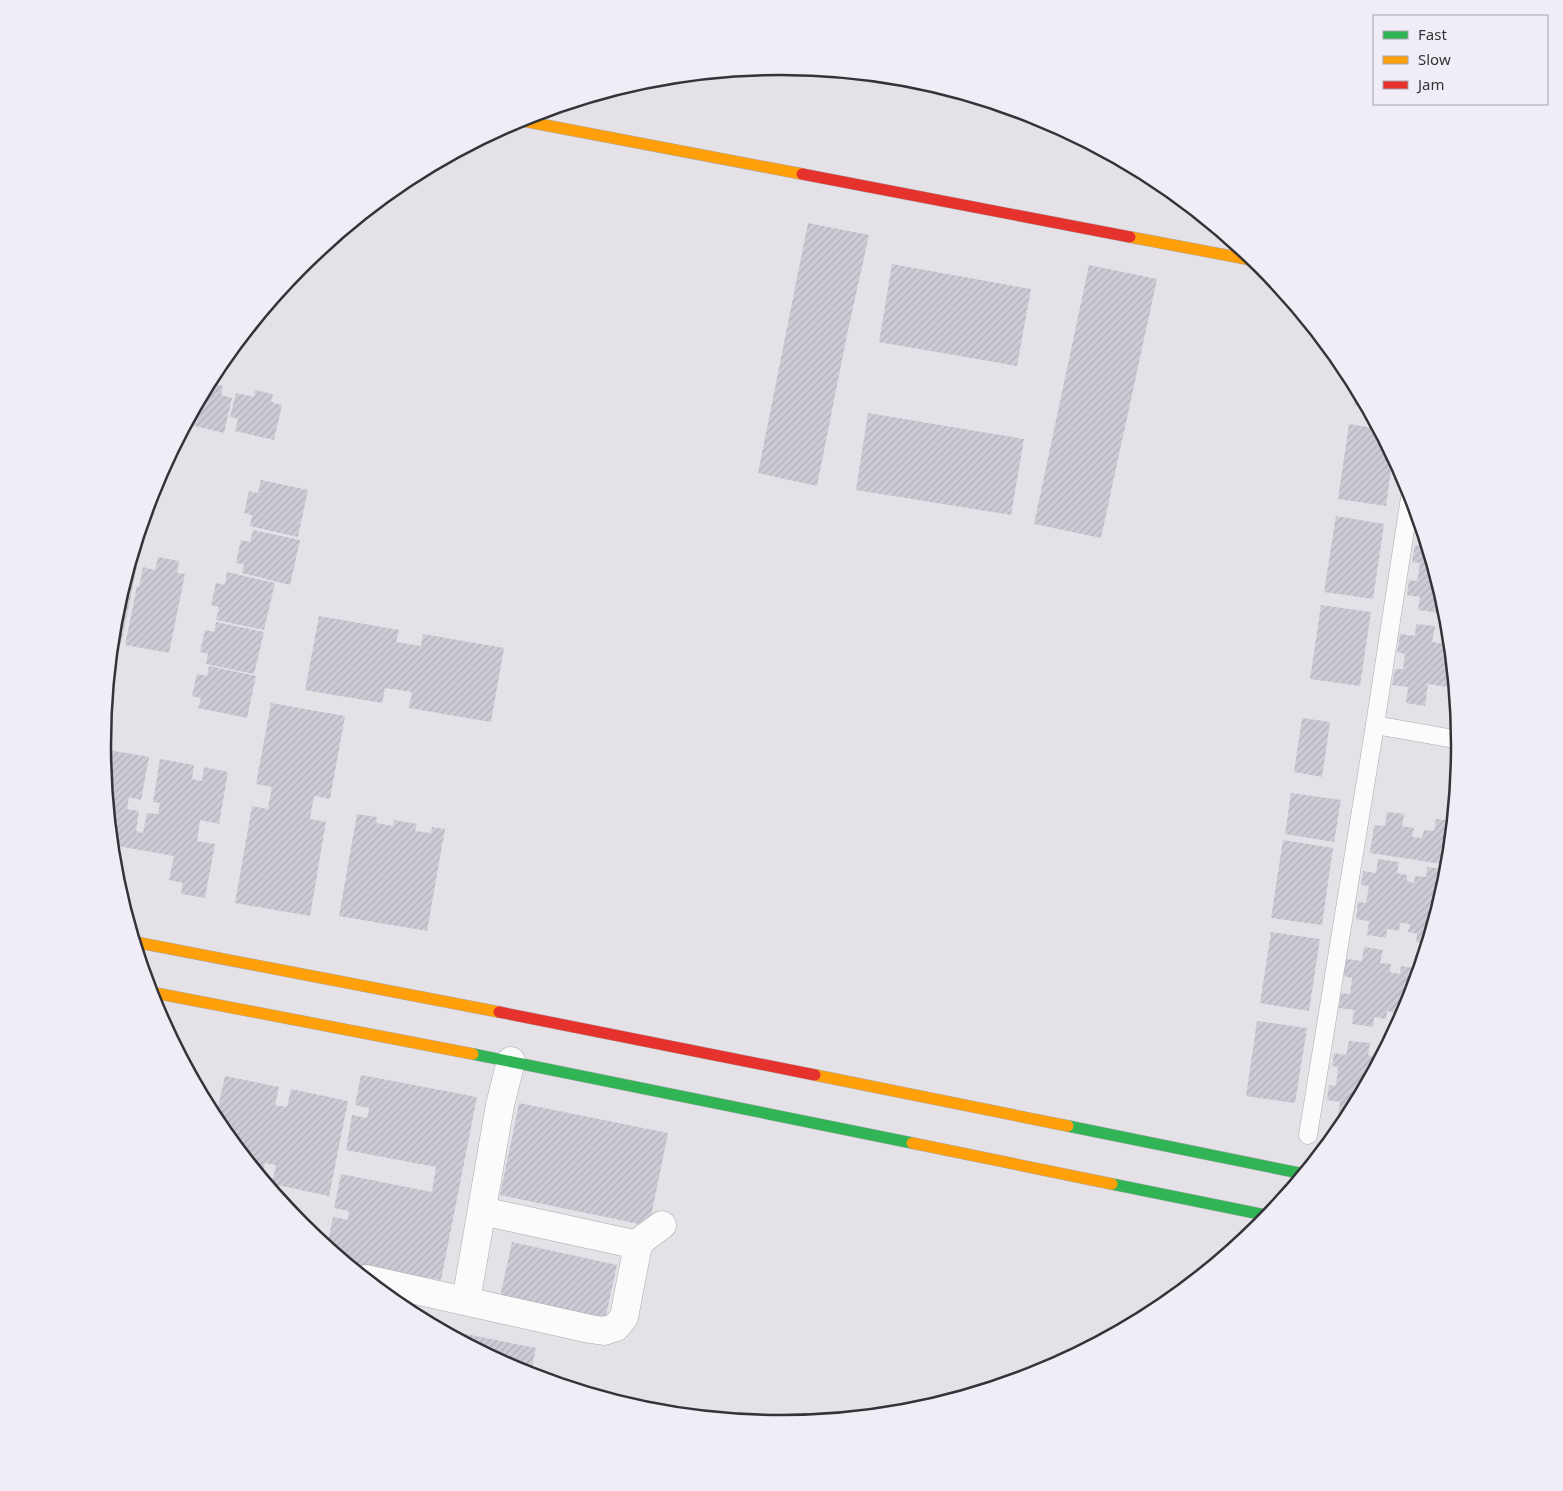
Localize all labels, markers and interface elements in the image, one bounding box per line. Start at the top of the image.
legend [1373,15,1548,105]
text: Fast [1418,24,1447,44]
text: Slow [1418,49,1451,69]
text: Jam [1416,74,1445,94]

